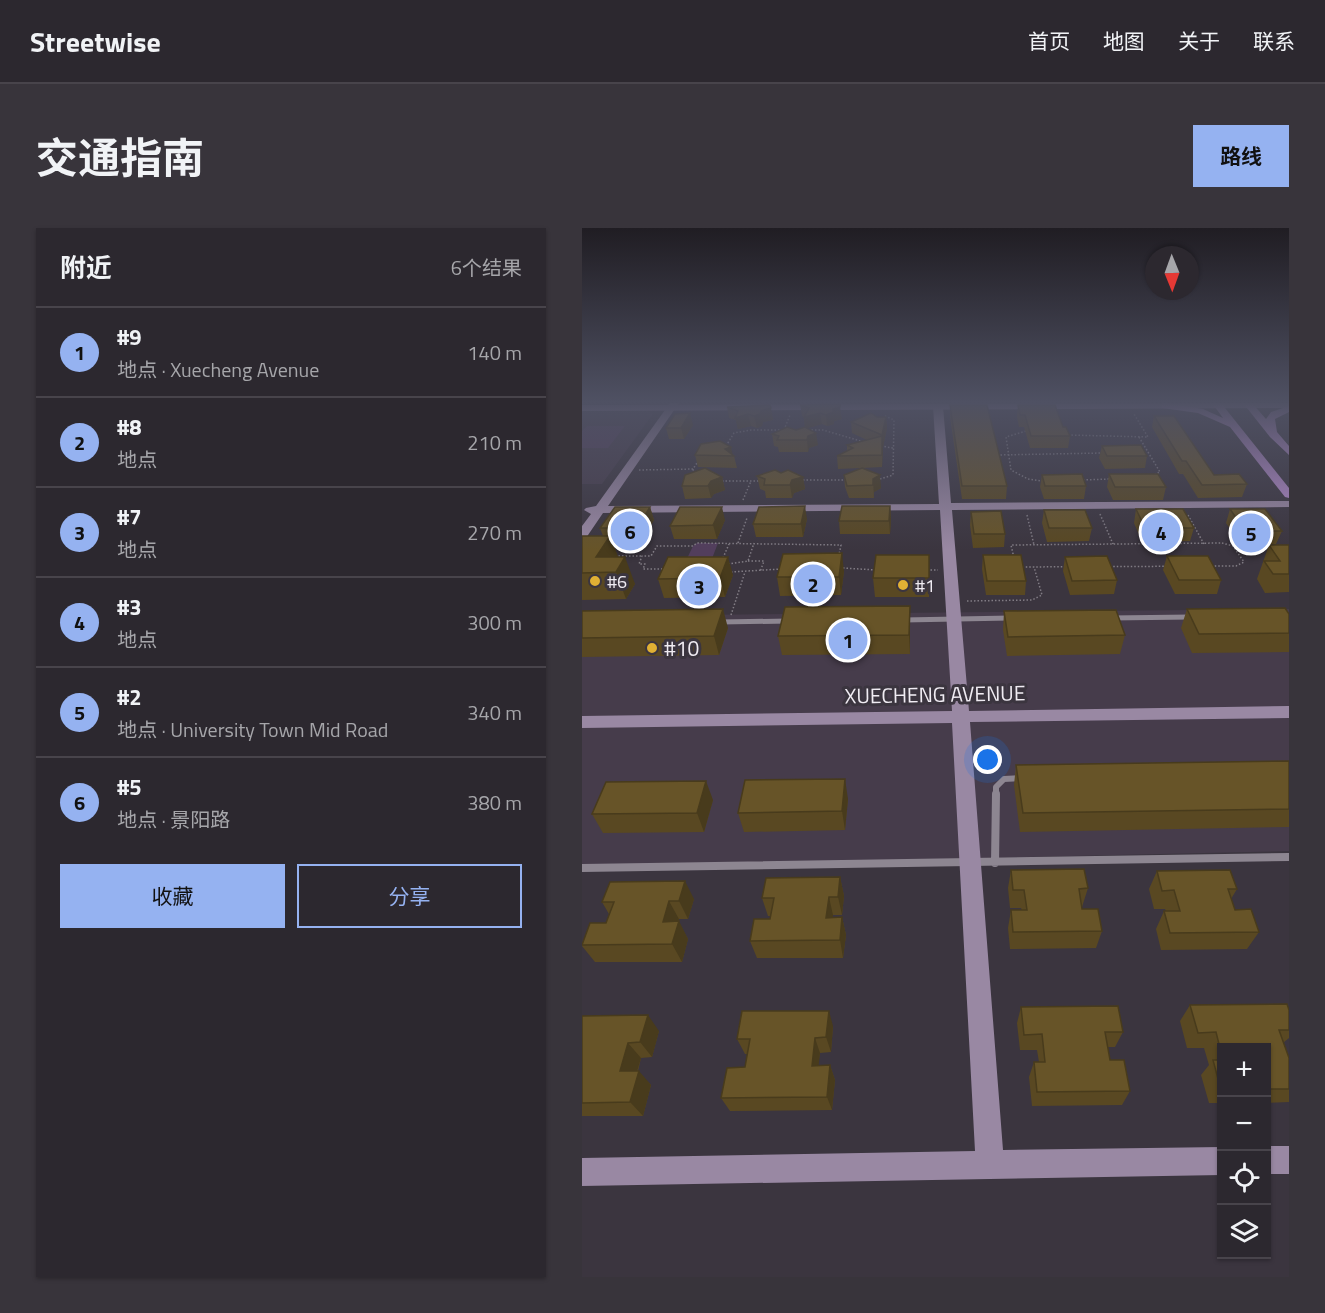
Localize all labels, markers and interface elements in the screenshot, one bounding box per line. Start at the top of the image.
text: Streetwise [30,20,161,63]
text: 首页 [1028,25,1070,57]
text: 地图 [1103,25,1145,57]
text: 关于 [1178,25,1220,57]
text: 联系 [1253,25,1295,57]
text: 交通指南 [36,125,204,189]
button: 路线 [1193,125,1289,187]
north arrow [1145,246,1199,300]
text: 附近 [60,248,112,287]
text: 6个结果 [451,252,522,283]
text: #9 [117,320,142,354]
text: 1 [74,337,85,368]
text: 140 m [467,337,522,368]
text: 地点 · Xuecheng Avenue [117,354,319,385]
text: #8 [117,410,142,444]
text: 2 [74,427,85,458]
text: 210 m [467,427,522,458]
text: 地点 [117,444,157,475]
text: #7 [117,500,142,534]
pin: 6 [610,508,650,554]
pin: 4 [1142,510,1180,554]
pin: 5 [1232,510,1270,556]
text: 3 [74,517,85,548]
text: 270 m [467,517,522,548]
text: 地点 [117,534,157,565]
pin: 2 [794,562,832,606]
pin: 3 [680,564,718,608]
place label: #6 [607,568,627,595]
place label: #1 [915,572,935,599]
marker: #6 [588,574,602,588]
marker: #1 [896,578,910,592]
text: #3 [117,590,142,624]
text: 4 [74,607,85,638]
text: 300 m [467,607,522,638]
pin: 1 [828,618,868,662]
text: 地点 [117,624,157,655]
place label: #10 [664,632,699,664]
marker: #10 [645,641,659,655]
street label: XUECHENG AVENUE [844,676,1026,712]
text: #2 [117,680,142,714]
text: 5 [74,697,85,728]
text: 340 m [467,697,522,728]
text: 地点 · University Town Mid Road [117,714,388,745]
your location [973,745,1002,774]
text: #5 [117,770,142,804]
text: 6 [74,787,85,818]
text: 380 m [467,787,522,818]
text: 地点 · 景阳路 [117,804,230,835]
button: 收藏 [60,864,285,928]
button: 分享 [297,864,522,928]
map controls [1217,1043,1271,1259]
button: + [1217,1043,1271,1097]
button: − [1217,1097,1271,1151]
button: locate [1217,1151,1271,1205]
button: layers [1217,1205,1271,1259]

